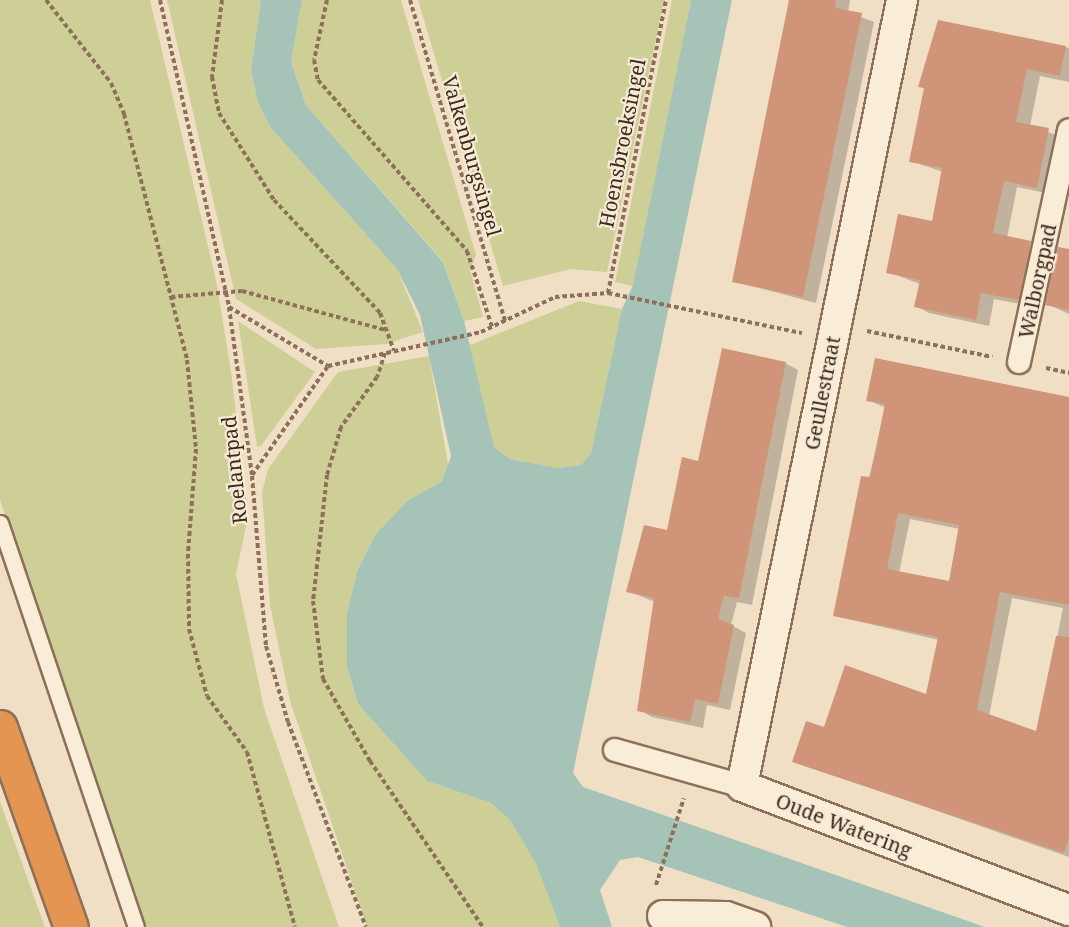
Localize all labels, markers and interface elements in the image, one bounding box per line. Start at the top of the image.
street label: Hoensbroeksingel [594,56,650,230]
street label: Valkenburgsingel [438,73,506,239]
street label: Walborgpad [1013,221,1061,341]
street label: Geullestraat [799,334,845,452]
street label: Roelantpad [216,415,252,525]
street label: Oude Watering [773,788,915,862]

